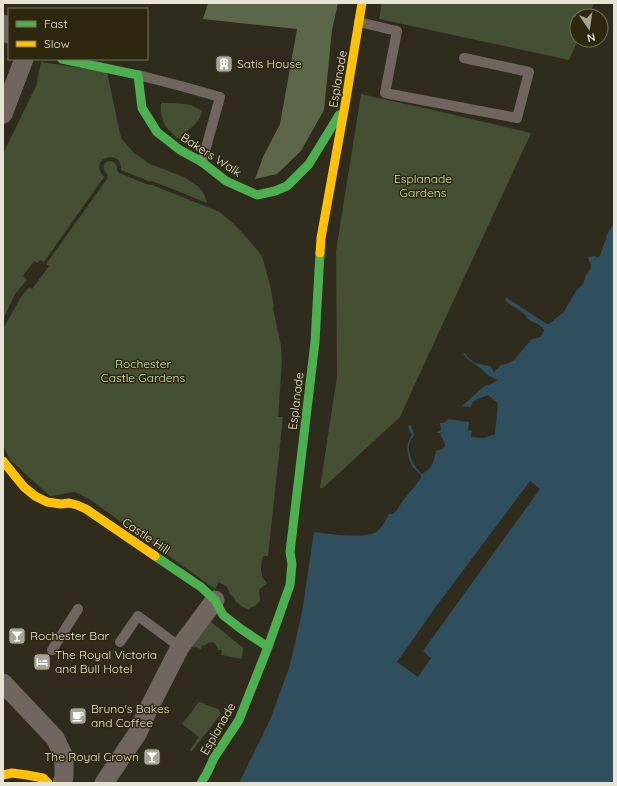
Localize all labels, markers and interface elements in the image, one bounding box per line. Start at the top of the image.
legend [8,8,148,60]
north arrow [569,8,609,48]
text: Fast [44,16,68,31]
text: N [586,30,597,45]
text: Slow [44,36,70,51]
street label: Esplanade [325,49,350,109]
building icon: Satis House [214,54,234,74]
place label: Satis House [237,56,302,71]
street label: Bakers Walk [178,129,244,180]
park label: Esplanade Gardens [394,171,452,200]
park label: Rochester Castle Gardens [101,356,185,385]
street label: Esplanade [285,371,307,431]
street label: Castle Hill [120,514,173,557]
bar icon: Rochester Bar [7,626,27,646]
place label: Rochester Bar [30,628,109,643]
place label: The Royal Victoria and Bull Hotel [55,647,157,676]
hotel icon: The Royal Victoria and Bull Hotel [32,652,52,672]
street label: Esplanade [197,700,239,758]
place label: Bruno's Bakes and Coffee [91,701,170,730]
cafe icon: Bruno's Bakes and Coffee [68,706,88,726]
bar icon: The Royal Crown [142,747,162,767]
place label: The Royal Crown [44,749,139,764]

